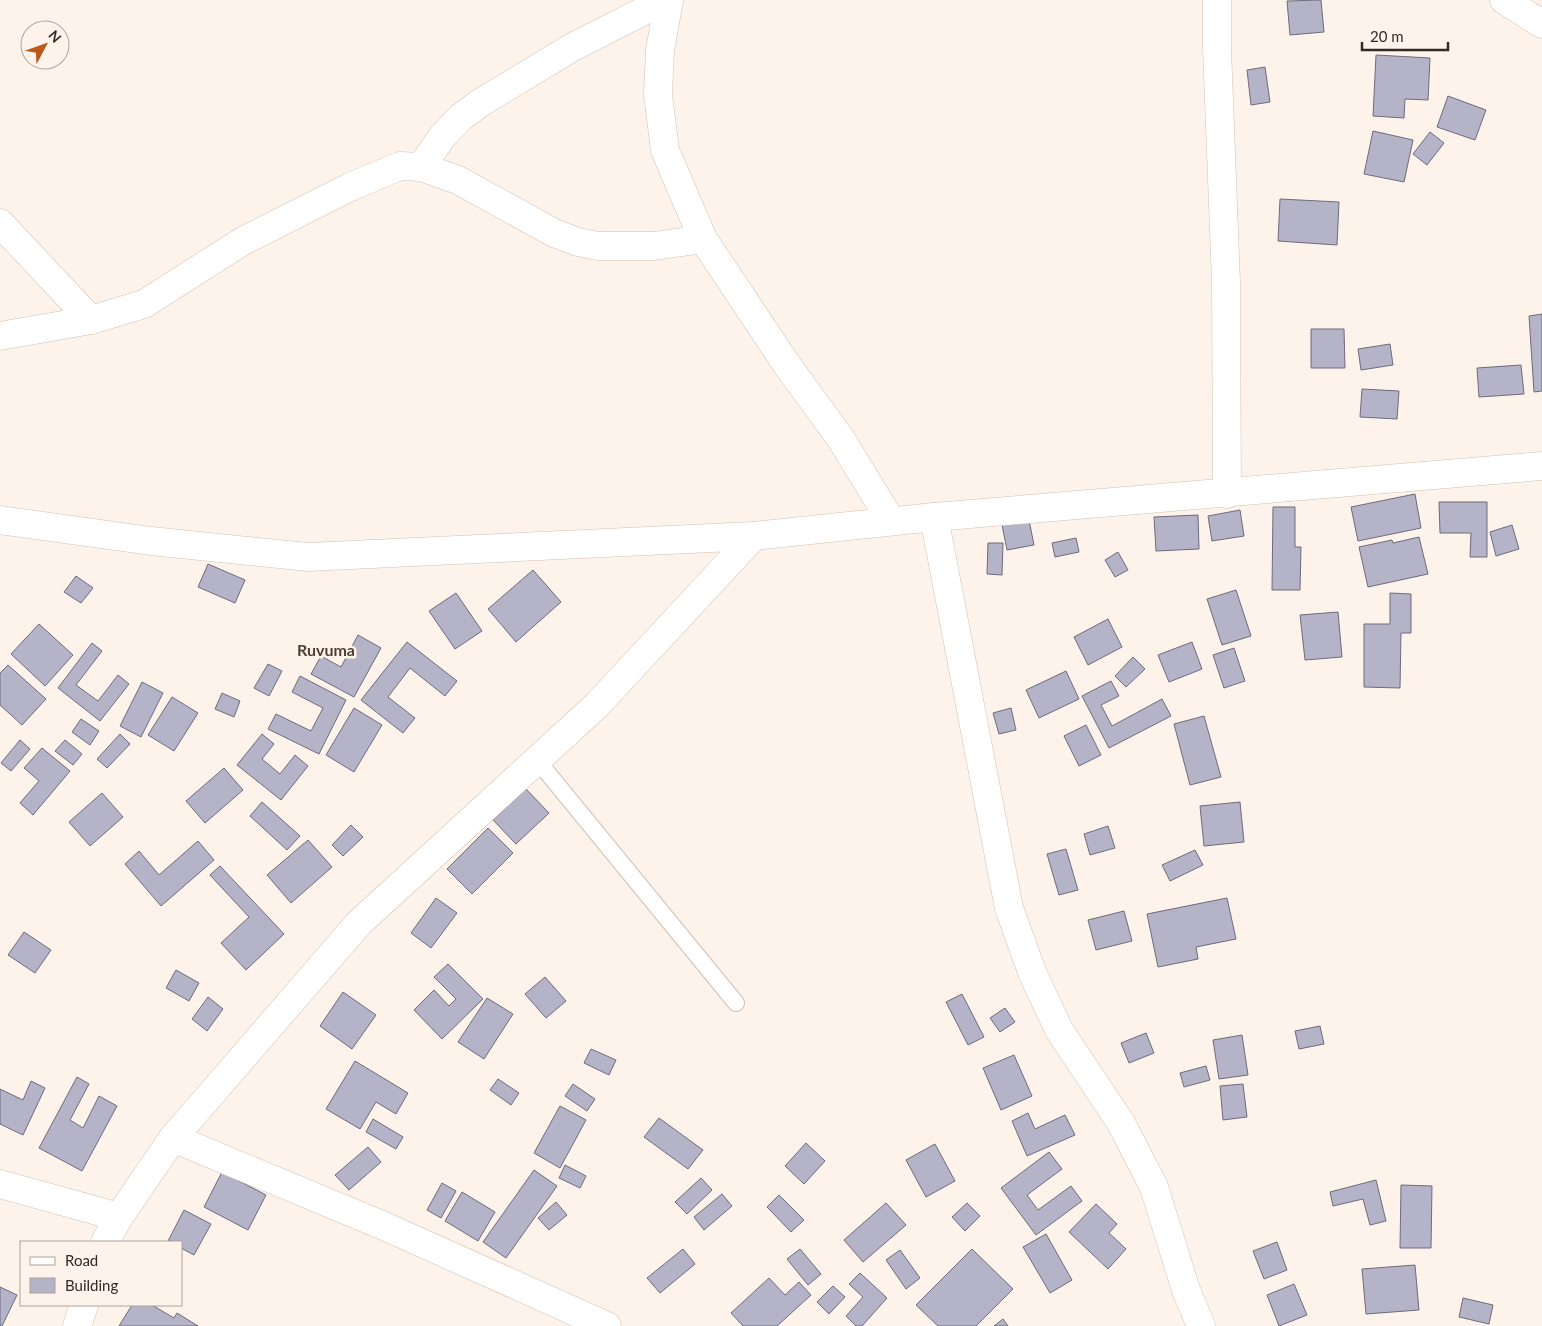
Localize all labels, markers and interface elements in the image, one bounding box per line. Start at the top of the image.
north arrow [20,20,70,70]
scale bar [1362,20,1448,52]
text: N [45,26,65,46]
text: 20 m [1370,27,1404,45]
district label: Ruvuma [297,640,355,659]
legend [20,1241,182,1306]
text: Road [65,1251,98,1269]
text: Building [65,1276,118,1294]

